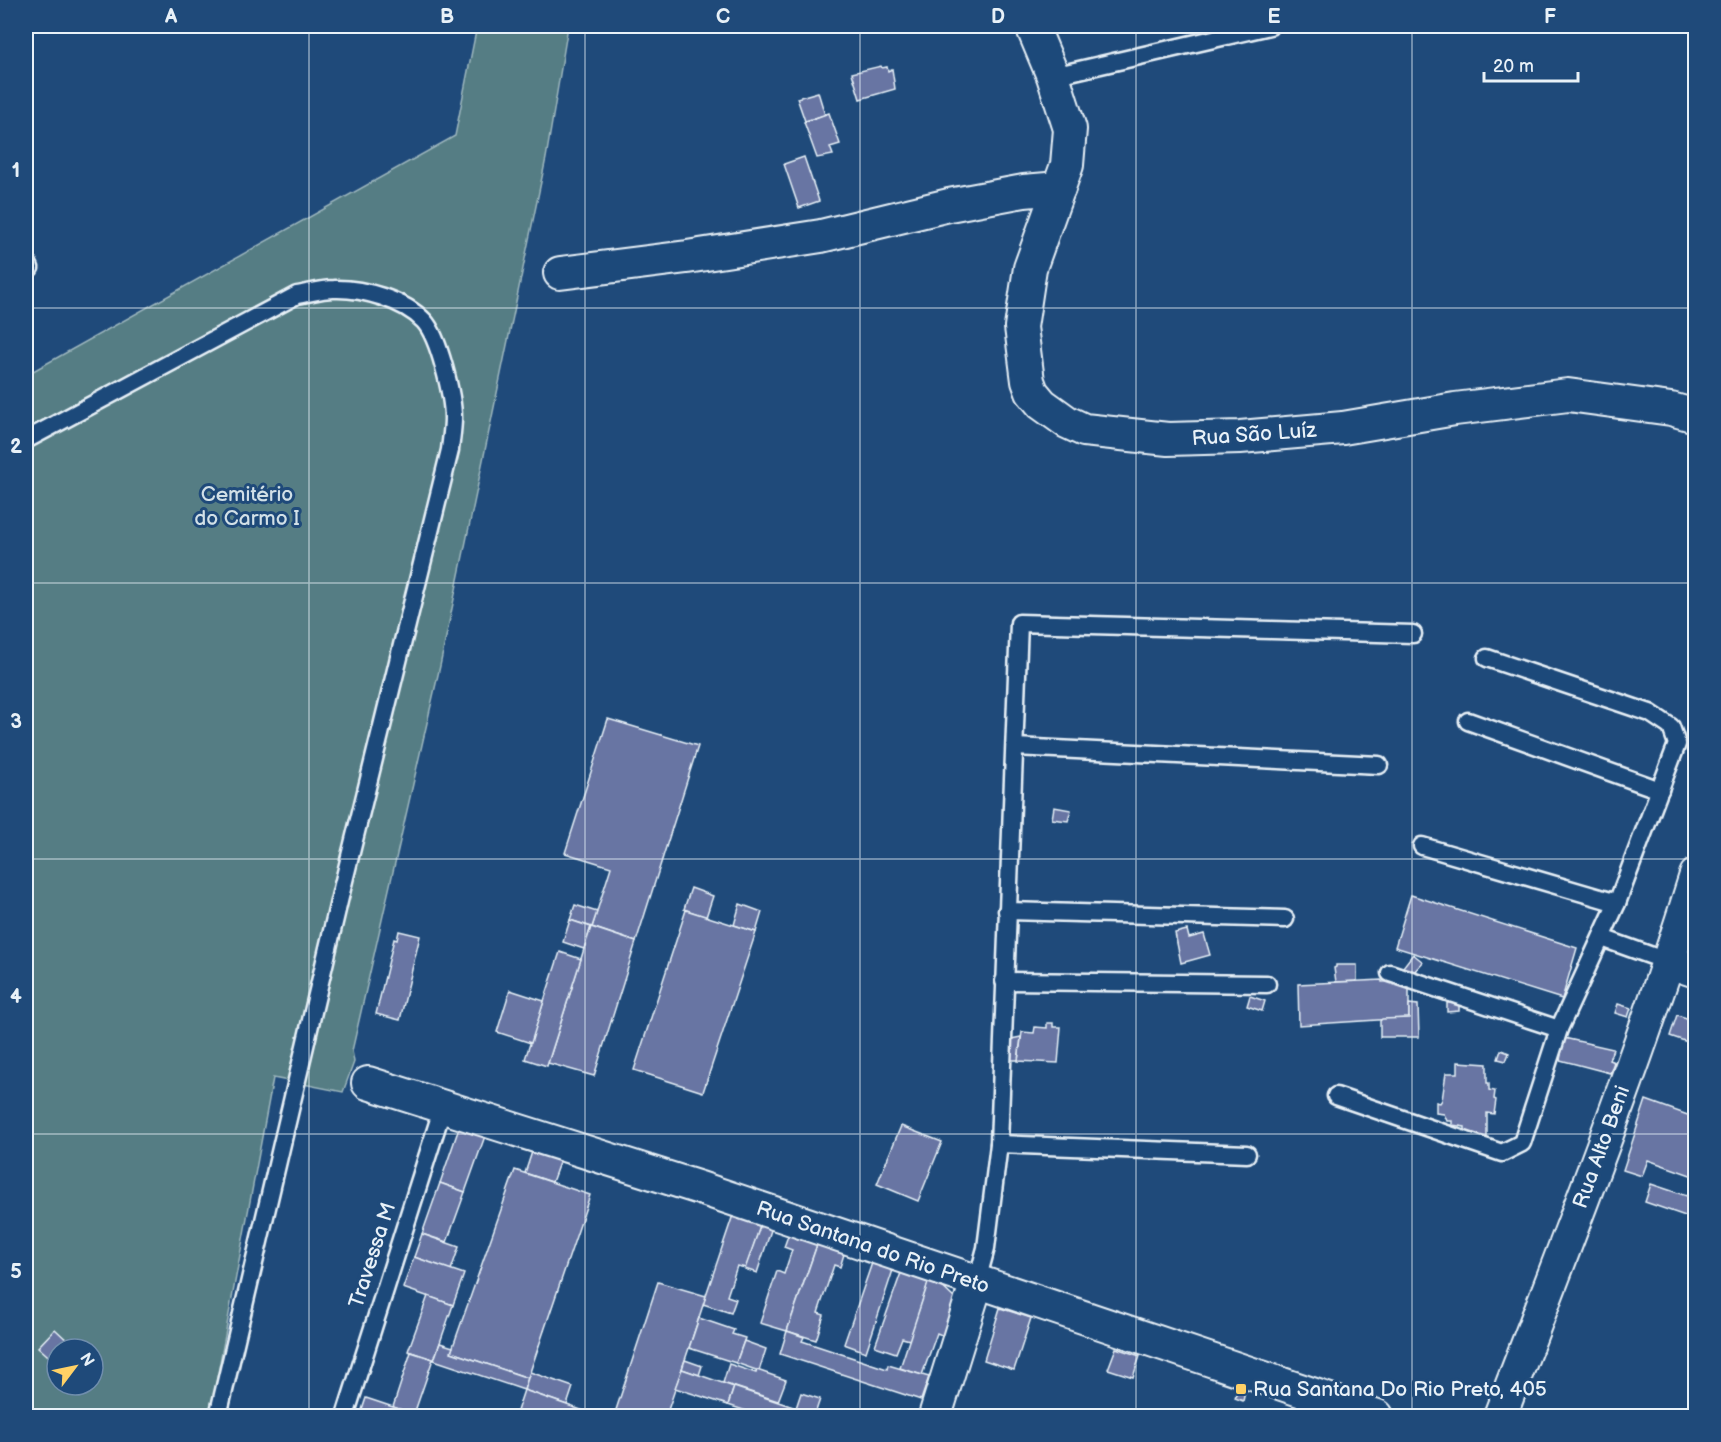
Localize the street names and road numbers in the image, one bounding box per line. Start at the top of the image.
street label: Rua São Luíz [1191,418,1318,451]
street label: Rua Alto Beni [1568,1082,1635,1212]
street label: Rua Santana do Rio Preto [753,1196,993,1299]
street label: Travessa M [344,1199,401,1311]

